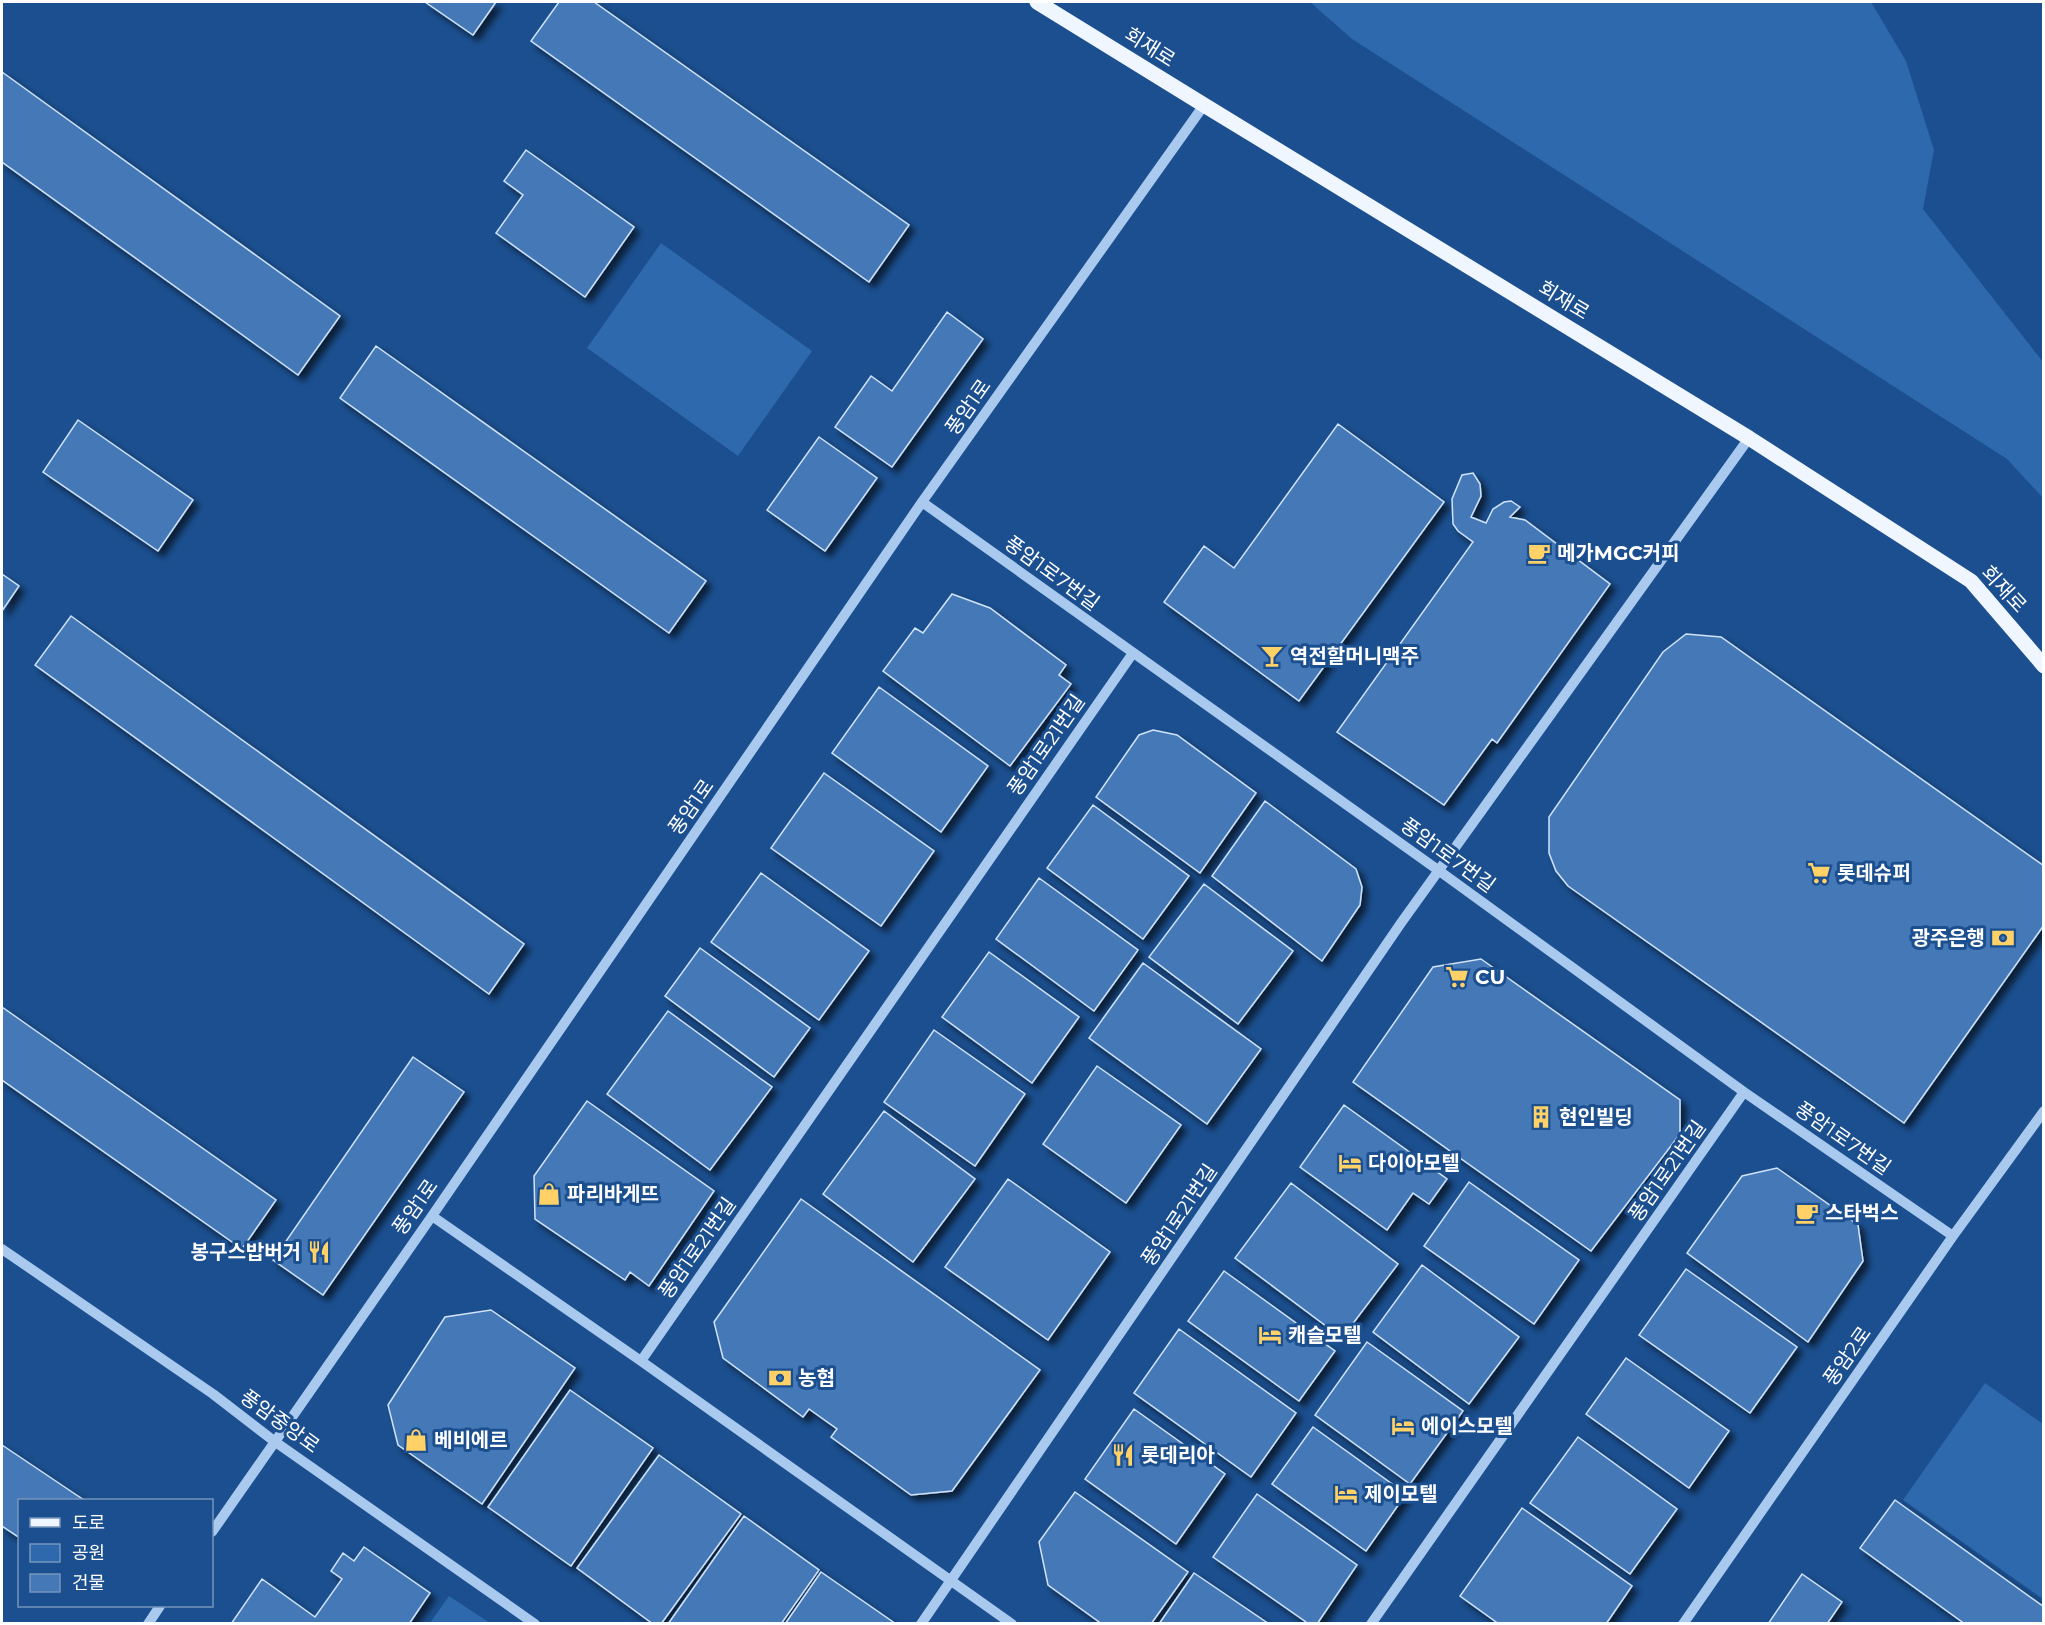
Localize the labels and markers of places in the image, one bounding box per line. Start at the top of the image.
cafe icon: 메가MGC커피 [1526,540,1552,566]
place label: 메가MGC커피 [1557,541,1680,565]
bar icon: 역전할머니맥주 [1259,643,1285,669]
place label: 역전할머니맥주 [1290,644,1419,668]
supermarket icon: 롯데슈퍼 [1806,860,1832,886]
place label: 롯데슈퍼 [1837,861,1911,885]
bank icon: 광주은행 [1990,925,2016,951]
place label: 광주은행 [1911,926,1985,950]
supermarket icon: CU [1444,964,1470,990]
place label: CU [1475,965,1505,989]
building icon: 현인빌딩 [1528,1104,1554,1130]
place label: 현인빌딩 [1559,1105,1633,1129]
hotel icon: 다이아모텔 [1337,1150,1363,1176]
place label: 다이아모텔 [1368,1151,1460,1175]
shop icon: 파리바게뜨 [536,1181,562,1207]
place label: 파리바게뜨 [567,1182,659,1206]
cafe icon: 스타벅스 [1794,1200,1820,1226]
place label: 스타벅스 [1825,1201,1899,1225]
restaurant icon: 봉구스밥버거 [306,1239,332,1265]
place label: 봉구스밥버거 [191,1240,301,1264]
hotel icon: 캐슬모텔 [1257,1322,1283,1348]
place label: 캐슬모텔 [1288,1323,1362,1347]
bank icon: 농협 [767,1365,793,1391]
place label: 농협 [798,1366,835,1390]
hotel icon: 에이스모텔 [1390,1413,1416,1439]
place label: 에이스모텔 [1421,1414,1513,1438]
shop icon: 베비에르 [403,1427,429,1453]
place label: 베비에르 [434,1428,508,1452]
restaurant icon: 롯데리아 [1110,1442,1136,1468]
place label: 롯데리아 [1141,1443,1215,1467]
hotel icon: 제이모텔 [1333,1481,1359,1507]
place label: 제이모텔 [1364,1482,1438,1506]

